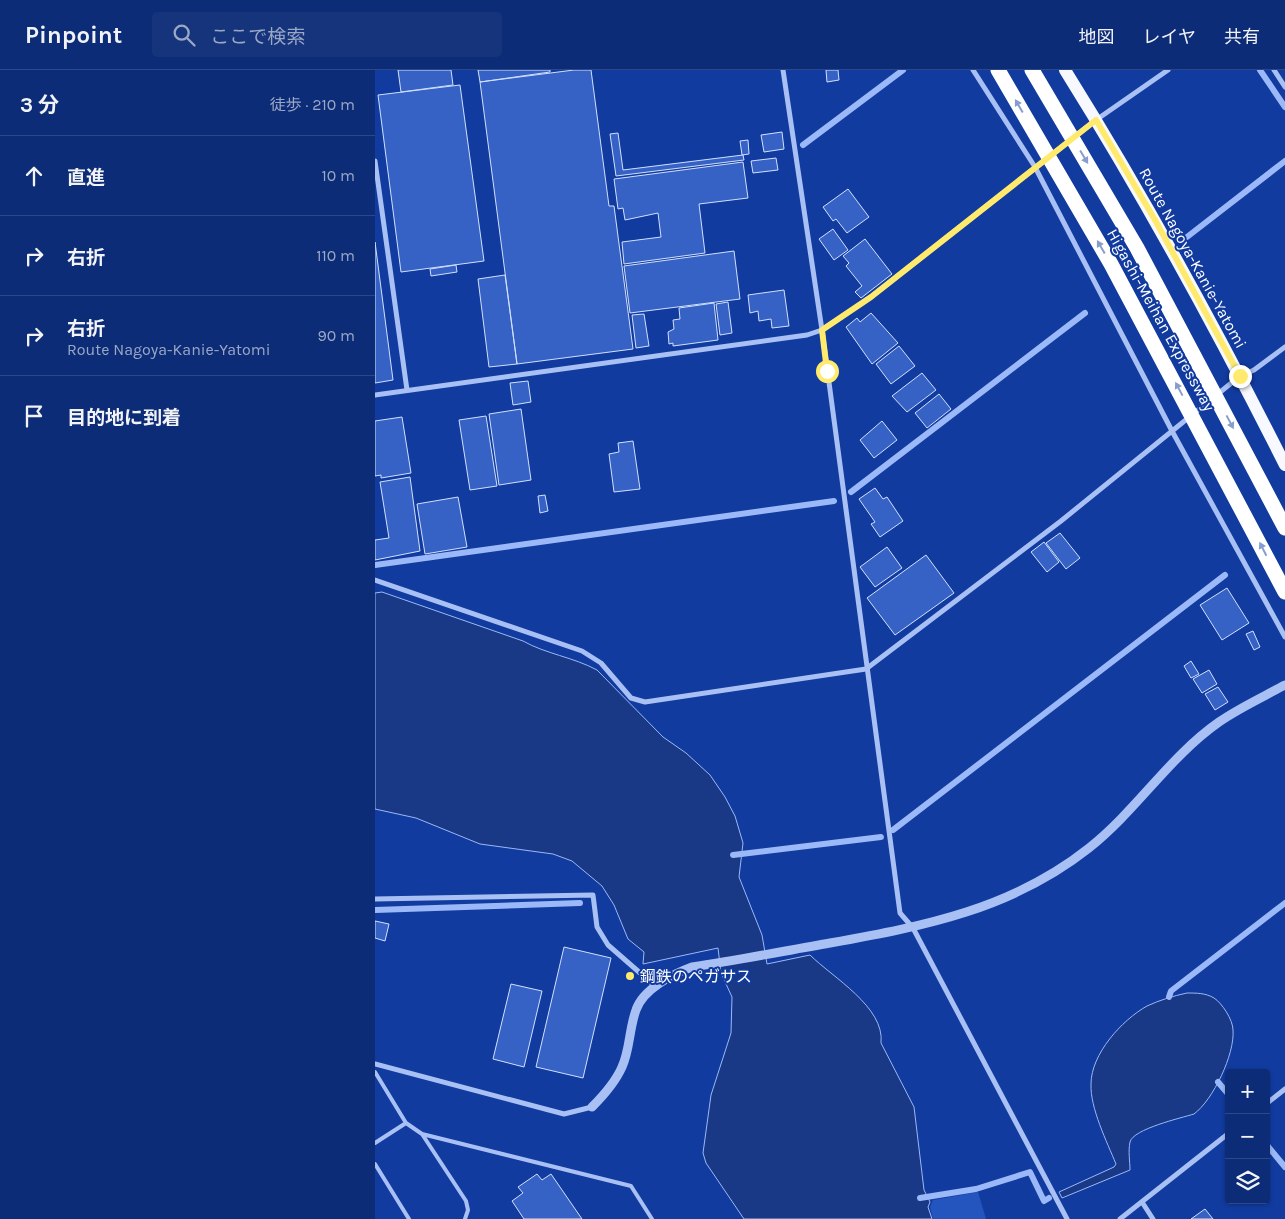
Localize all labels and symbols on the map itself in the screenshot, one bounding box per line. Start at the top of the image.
one-way arrow [1015,100,1024,113]
one-way arrow [1079,151,1088,164]
street label: Route Nagoya-Kanie-Yatomi [1135,164,1251,352]
street label: Higashi-Meihan Expressway [1103,226,1219,415]
one-way arrow [1097,240,1106,253]
route start [816,360,839,383]
route end [1229,365,1252,388]
one-way arrow [1175,382,1183,397]
one-way arrow [1226,415,1234,429]
one-way arrow [1259,542,1267,556]
place label: 鋼鉄のペガサス [640,967,752,986]
marker: 鋼鉄のペガサス [624,970,636,982]

